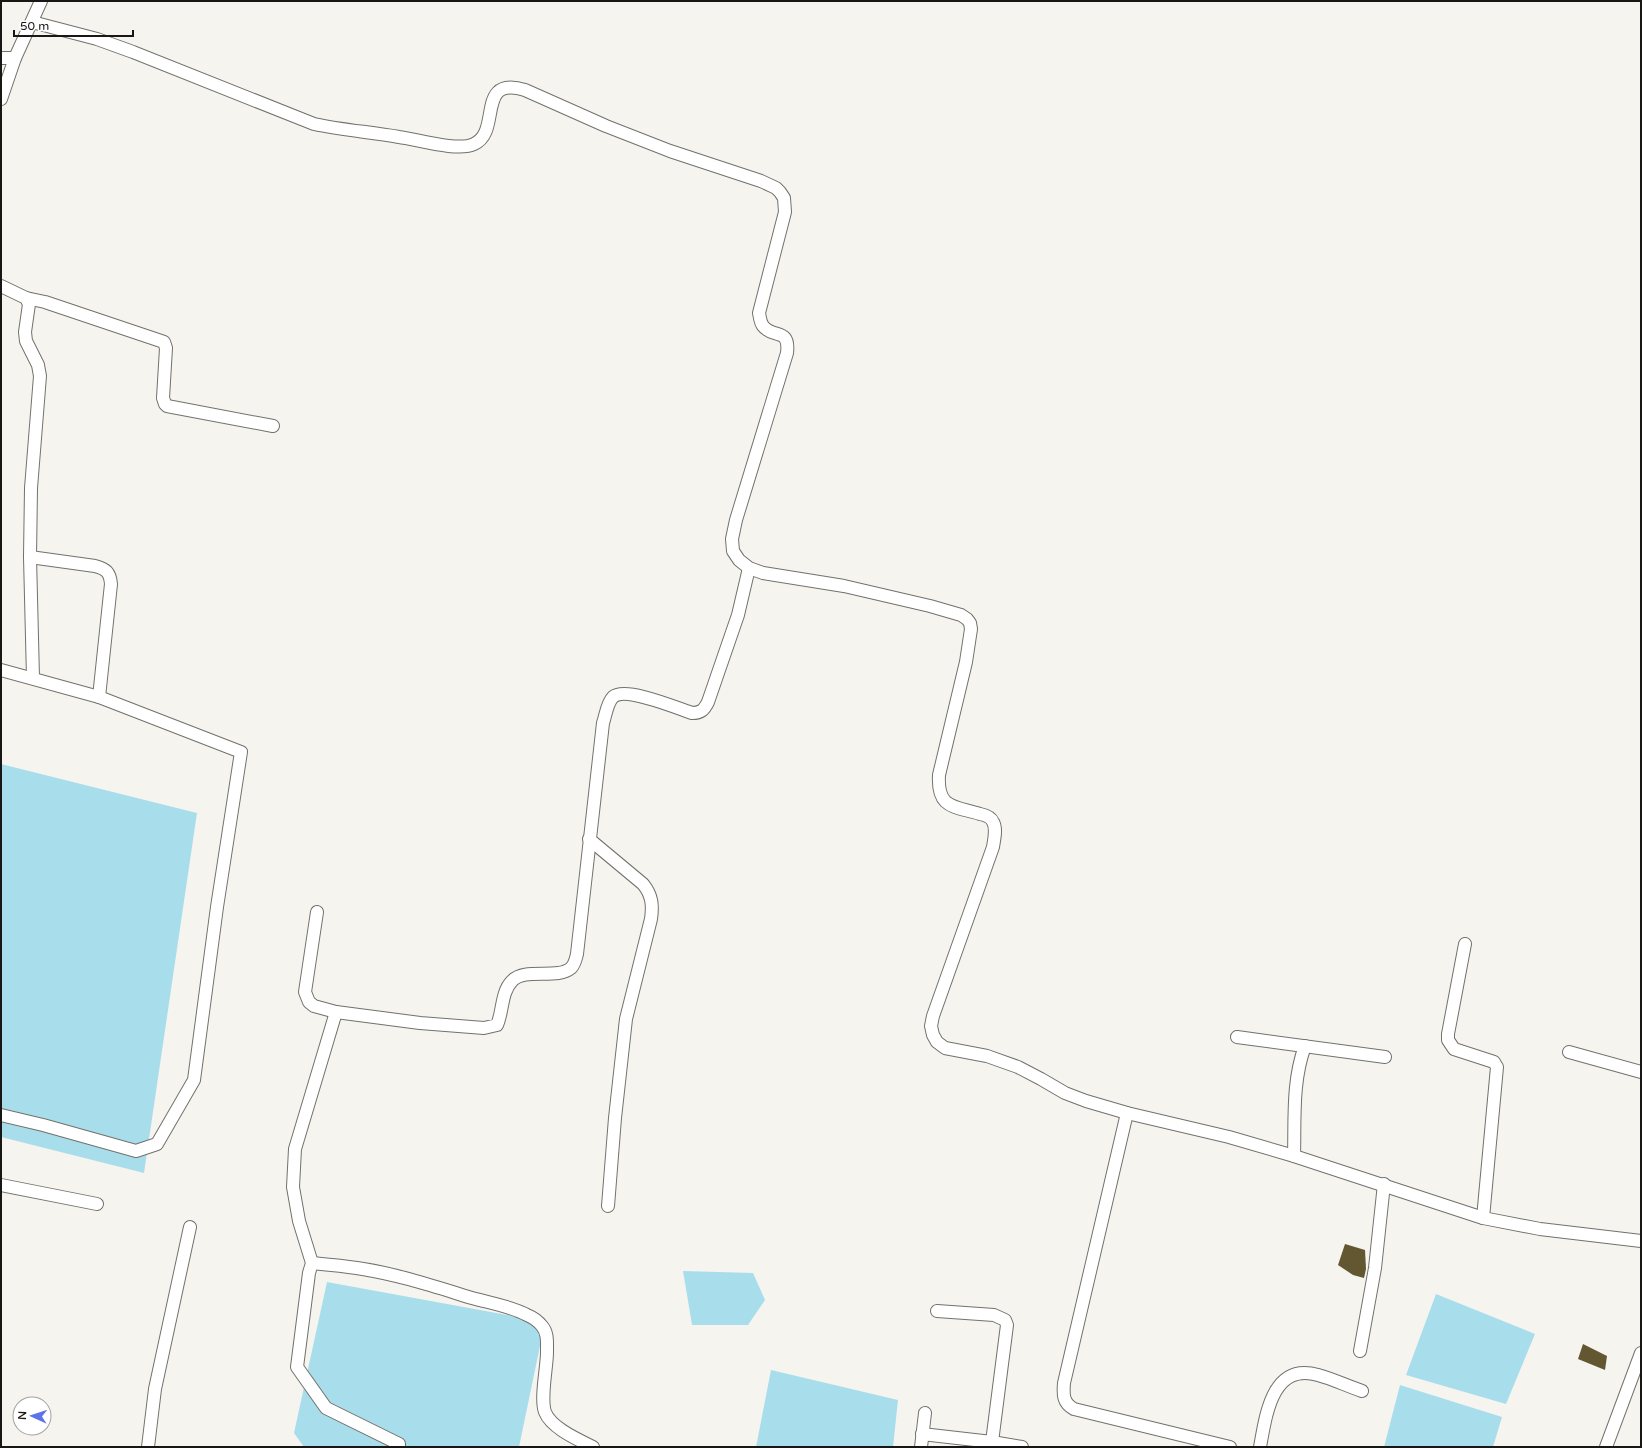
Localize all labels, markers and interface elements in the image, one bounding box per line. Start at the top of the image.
scale bar [14,12,133,38]
text: 50 m [20,19,49,33]
north arrow [12,1396,52,1436]
text: N [16,1411,29,1420]

